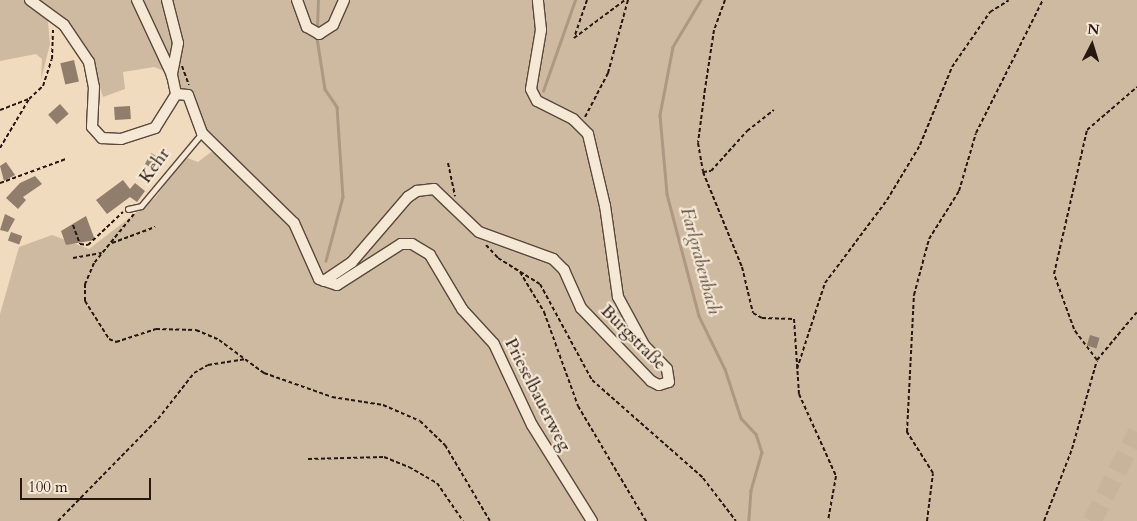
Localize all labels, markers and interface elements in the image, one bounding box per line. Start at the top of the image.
north arrow [1067,20,1117,70]
text: N [1086,20,1100,40]
street label: Kehr [135,144,175,188]
water label: Farlgrabenbach [675,205,725,317]
street label: Burgstraße [596,301,670,375]
street label: Prieselbauerweg [499,335,575,455]
scale bar [22,468,154,500]
text: 100 m [28,477,68,497]

